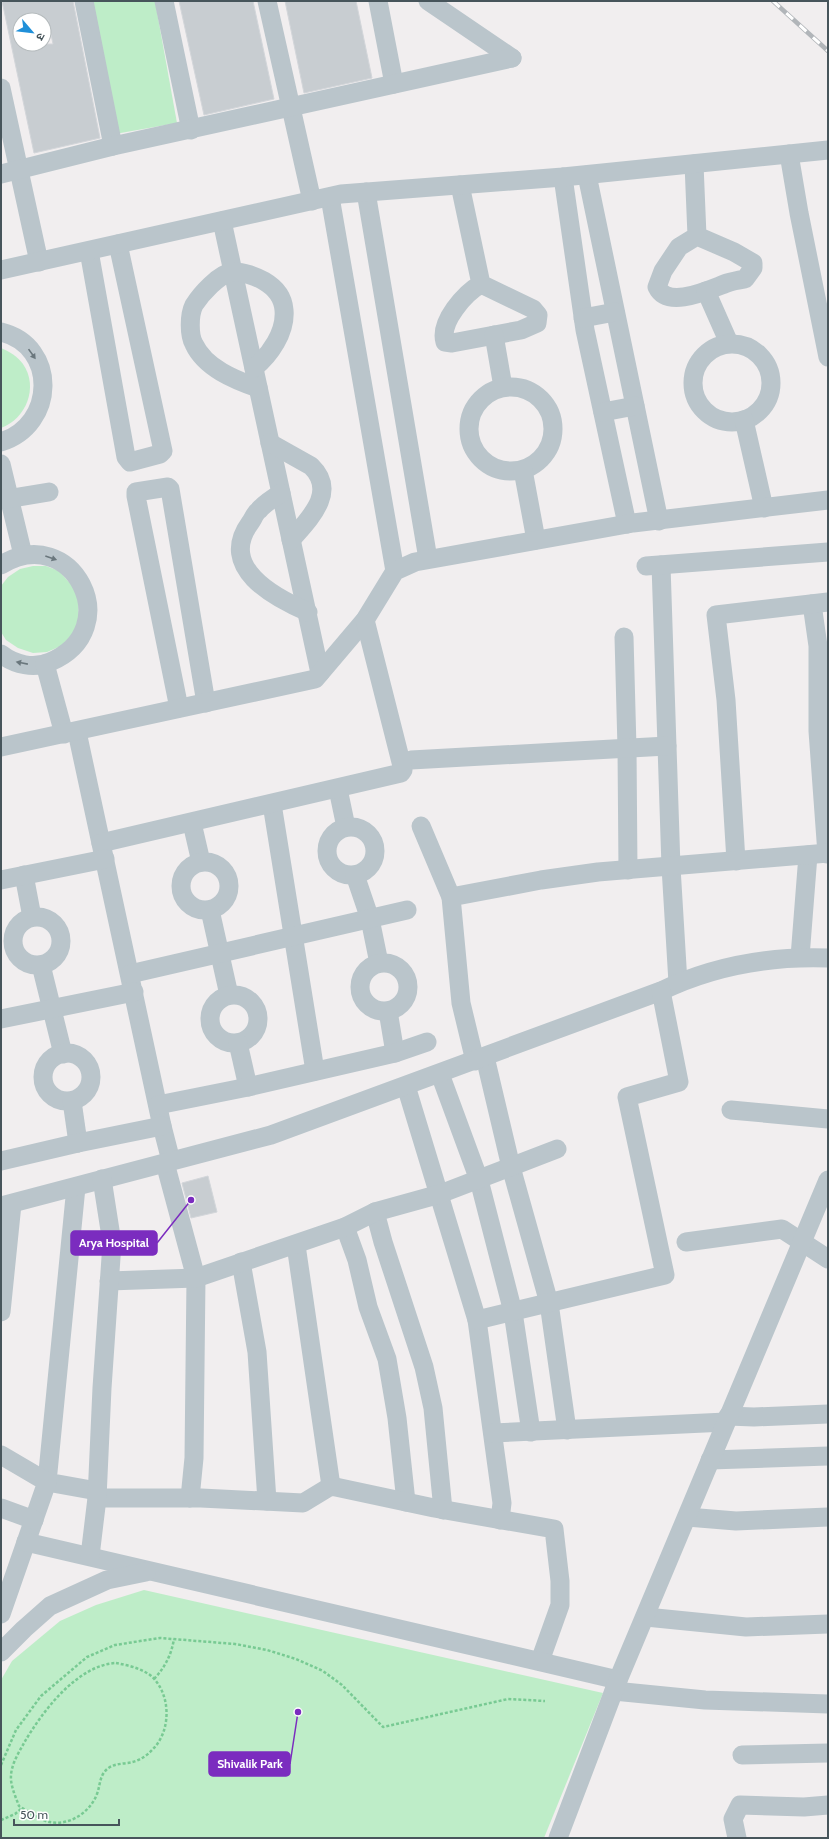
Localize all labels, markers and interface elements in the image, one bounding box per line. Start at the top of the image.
north arrow [12,12,52,52]
text: उ [33,31,49,43]
one-way arrow [28,349,36,360]
one-way arrow [46,555,58,561]
one-way arrow [16,660,28,666]
callout: Arya Hospital [71,1231,157,1255]
text: Arya Hospital [79,1235,149,1250]
callout: Shivalik Park [209,1752,290,1776]
text: Shivalik Park [217,1756,283,1771]
scale bar [14,1801,119,1827]
text: 50 m [20,1807,48,1822]

